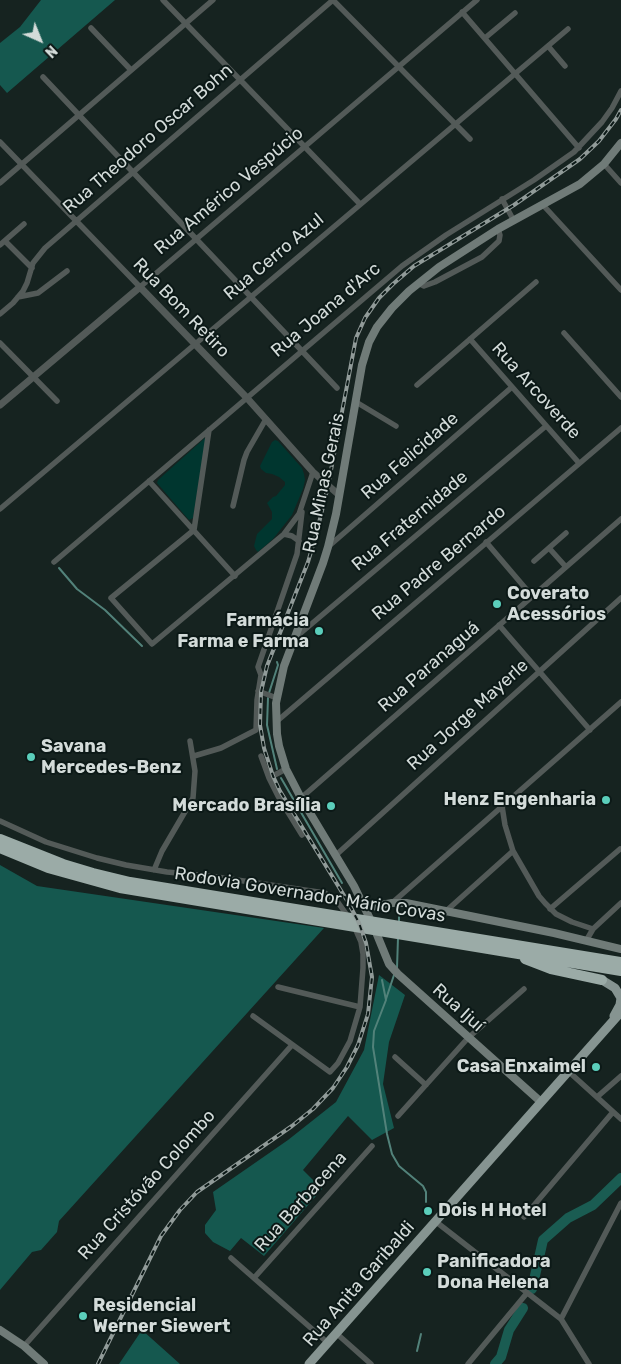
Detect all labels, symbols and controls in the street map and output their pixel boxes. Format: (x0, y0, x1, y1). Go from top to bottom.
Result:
north arrow (15, 15, 65, 65)
text: N (41, 42, 60, 61)
street label: Rua Theodoro Oscar Bohn (59, 59, 237, 219)
street label: Rua Américo Vespúcio (150, 123, 308, 259)
street label: Rua Cerro Azul (220, 209, 328, 305)
street label: Rua Bom Retiro (128, 254, 234, 362)
street label: Rua Joana d'Arc (267, 258, 385, 362)
street label: Rua Arcoverde (487, 338, 585, 444)
street label: Rua Felicidade (357, 408, 463, 504)
street label: Rua Minas Gerais (299, 411, 349, 555)
street label: Rua Fraternidade (348, 466, 472, 576)
street label: Rua Padre Bernardo (368, 501, 510, 625)
place label: Coverato Acessórios (507, 583, 606, 626)
marker: Coverato Acessórios (491, 598, 503, 610)
place label: Farmácia Farma e Farma (177, 610, 309, 652)
street label: Rua Paranaguá (374, 617, 484, 717)
marker: Farmácia Farma e Farma (313, 625, 325, 637)
street label: Rua Jorge Mayerle (403, 655, 533, 775)
place label: Savana Mercedes-Benz (41, 736, 181, 779)
marker: Savana Mercedes-Benz (25, 751, 37, 763)
place label: Henz Engenharia (444, 789, 596, 811)
marker: Henz Engenharia (600, 794, 612, 806)
place label: Mercado Brasília (172, 795, 321, 817)
marker: Mercado Brasília (325, 800, 337, 812)
street label: Rodovia Governador Mário Covas (173, 863, 447, 927)
street label: Rua Ijuí (428, 979, 488, 1037)
place label: Casa Enxaimel (457, 1056, 586, 1078)
marker: Casa Enxaimel (590, 1061, 602, 1073)
street label: Rua Cristóvão Colombo (74, 1105, 220, 1265)
street label: Rua Barbacena (250, 1147, 352, 1257)
place label: Dois H Hotel (438, 1200, 547, 1222)
marker: Dois H Hotel (422, 1205, 434, 1217)
street label: Rua Anita Garibaldi (299, 1217, 419, 1351)
place label: Panificadora Dona Helena (437, 1251, 551, 1294)
marker: Panificadora Dona Helena (421, 1266, 433, 1278)
place label: Residencial Werner Siewert (93, 1295, 230, 1338)
marker: Residencial Werner Siewert (77, 1310, 89, 1322)

